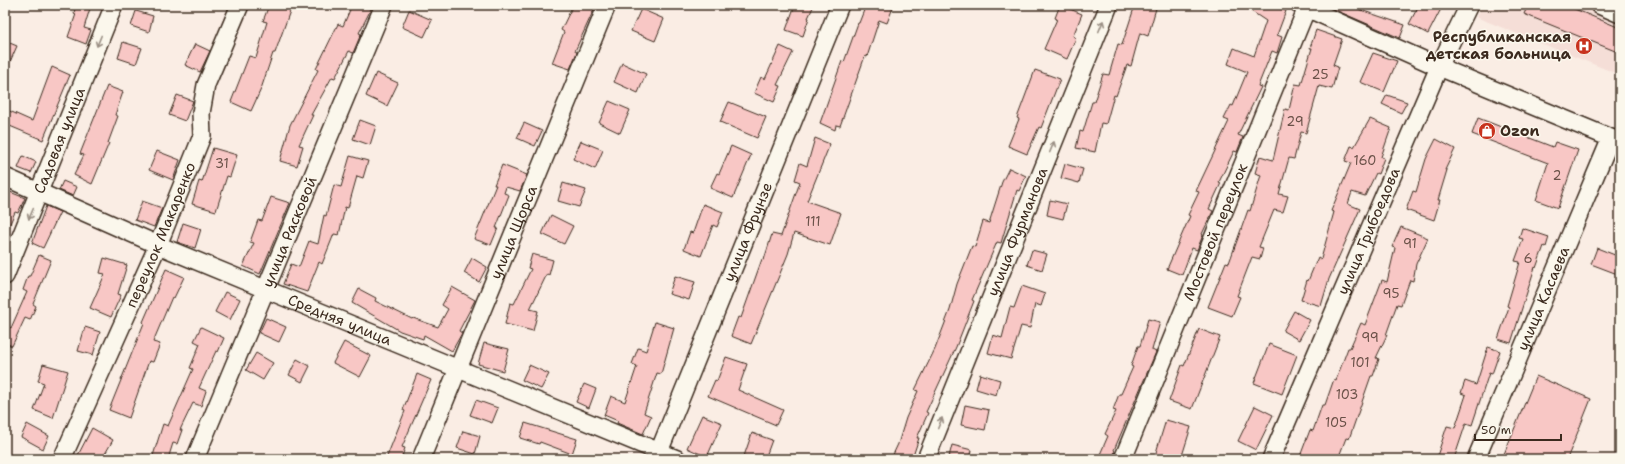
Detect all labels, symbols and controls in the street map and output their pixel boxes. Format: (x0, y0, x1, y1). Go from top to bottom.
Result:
one-way arrow (1097, 21, 1105, 33)
place label: Республиканская детская больница (1426, 27, 1572, 64)
one-way arrow (95, 35, 102, 47)
hospital icon: Республиканская детская больница (1574, 36, 1594, 56)
house number: 25 (1312, 66, 1328, 83)
street label: Садовая улица (29, 84, 90, 197)
house number: 29 (1286, 113, 1304, 130)
shop icon: Ozon (1477, 121, 1497, 141)
place label: Ozon (1500, 121, 1540, 141)
one-way arrow (1048, 141, 1056, 153)
house number: 160 (1354, 152, 1376, 169)
house number: 31 (215, 155, 229, 172)
street label: переулок Макаренко (121, 159, 200, 311)
street label: Мостовой переулок (1178, 160, 1252, 304)
street label: улица Фурманова (983, 164, 1053, 299)
street label: улица Грибоедова (1333, 164, 1405, 298)
house number: 2 (1552, 167, 1562, 184)
street label: улица Расковой (258, 173, 322, 290)
street label: улица Фрунзе (719, 179, 777, 285)
street label: улица Щорса (486, 182, 542, 282)
one-way arrow (26, 208, 34, 220)
house number: 111 (805, 213, 821, 230)
house number: 91 (1403, 235, 1417, 252)
street label: улица Касаева (1513, 243, 1574, 354)
house number: 6 (1523, 250, 1533, 267)
house number: 95 (1383, 285, 1399, 302)
street label: Средняя улица (285, 290, 395, 350)
house number: 99 (1361, 329, 1379, 346)
house number: 101 (1350, 354, 1370, 371)
house number: 103 (1336, 386, 1358, 403)
house number: 105 (1325, 414, 1347, 431)
scale bar (1475, 416, 1561, 442)
one-way arrow (937, 417, 945, 429)
text: 50 m (1481, 422, 1511, 438)

